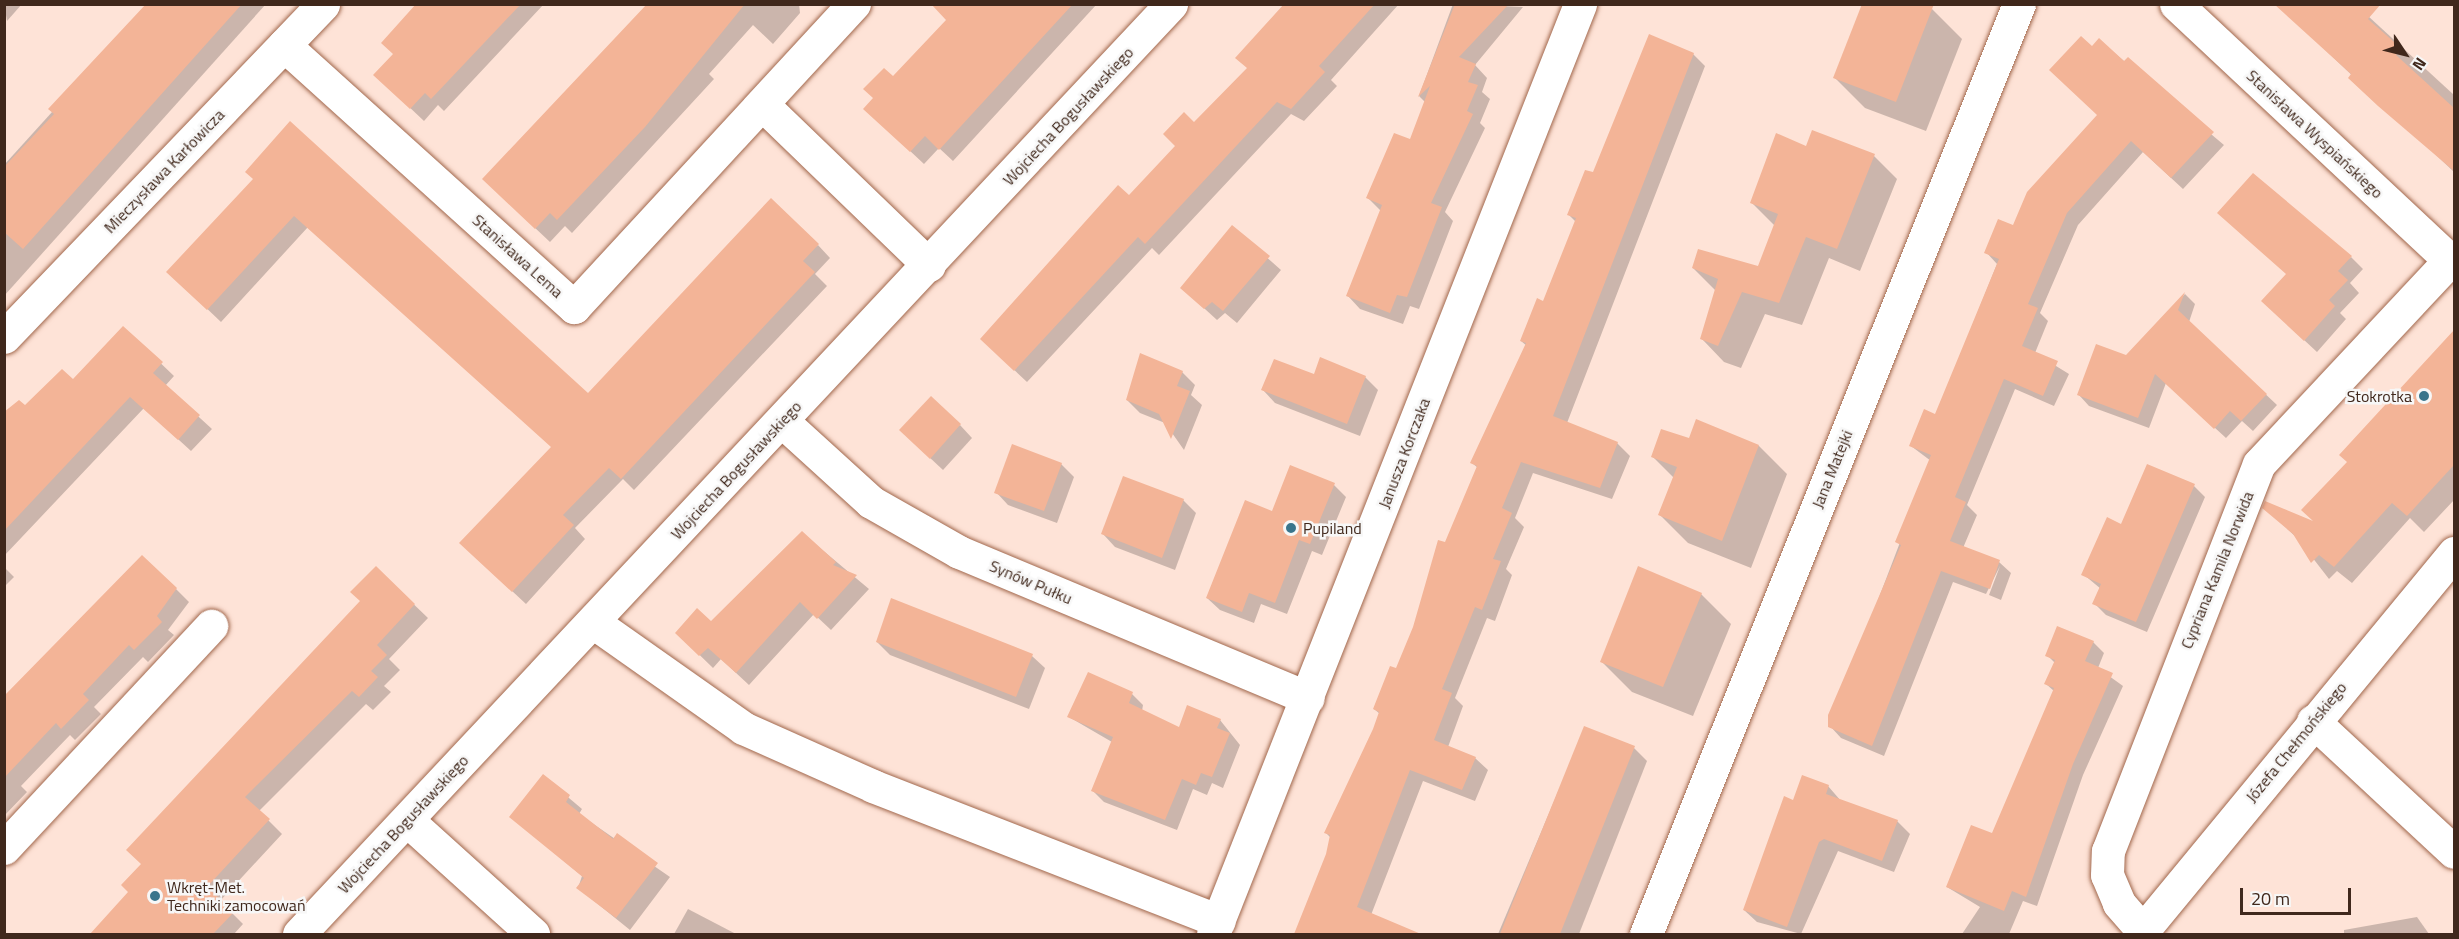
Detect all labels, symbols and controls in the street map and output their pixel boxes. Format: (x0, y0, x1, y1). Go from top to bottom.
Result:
north arrow (2375, 24, 2435, 84)
street label: Wojciecha Bogusławskiego (999, 43, 1137, 189)
text: N (2407, 53, 2433, 76)
street label: Stanisława Wyspiańskiego (2243, 66, 2387, 202)
street label: Mieczysława Karłowicza (100, 105, 228, 237)
street label: Stanisława Lema (469, 210, 567, 302)
place label: Stokrotka (2347, 386, 2412, 406)
marker: Stokrotka (2417, 389, 2431, 403)
street label: Janusza Korczaka (1374, 395, 1434, 511)
street label: Wojciecha Bogusławskiego (667, 397, 805, 543)
street label: Jana Matejki (1808, 427, 1856, 511)
street label: Cypriana Kamila Norwida (2177, 489, 2257, 651)
place label: Pupiland (1303, 518, 1362, 538)
marker: Pupiland (1284, 521, 1298, 535)
street label: Synów Pułku (987, 556, 1075, 608)
street label: Józefa Chełmońskiego (2242, 678, 2350, 806)
street label: Wojciecha Bogusławskiego (334, 751, 472, 897)
scale bar (2243, 876, 2354, 914)
place label: Wkręt-Met. Techniki zamocowań (167, 877, 305, 915)
text: 20 m (2251, 885, 2290, 912)
marker: Wkręt-Met. Techniki zamocowań (148, 889, 162, 903)

